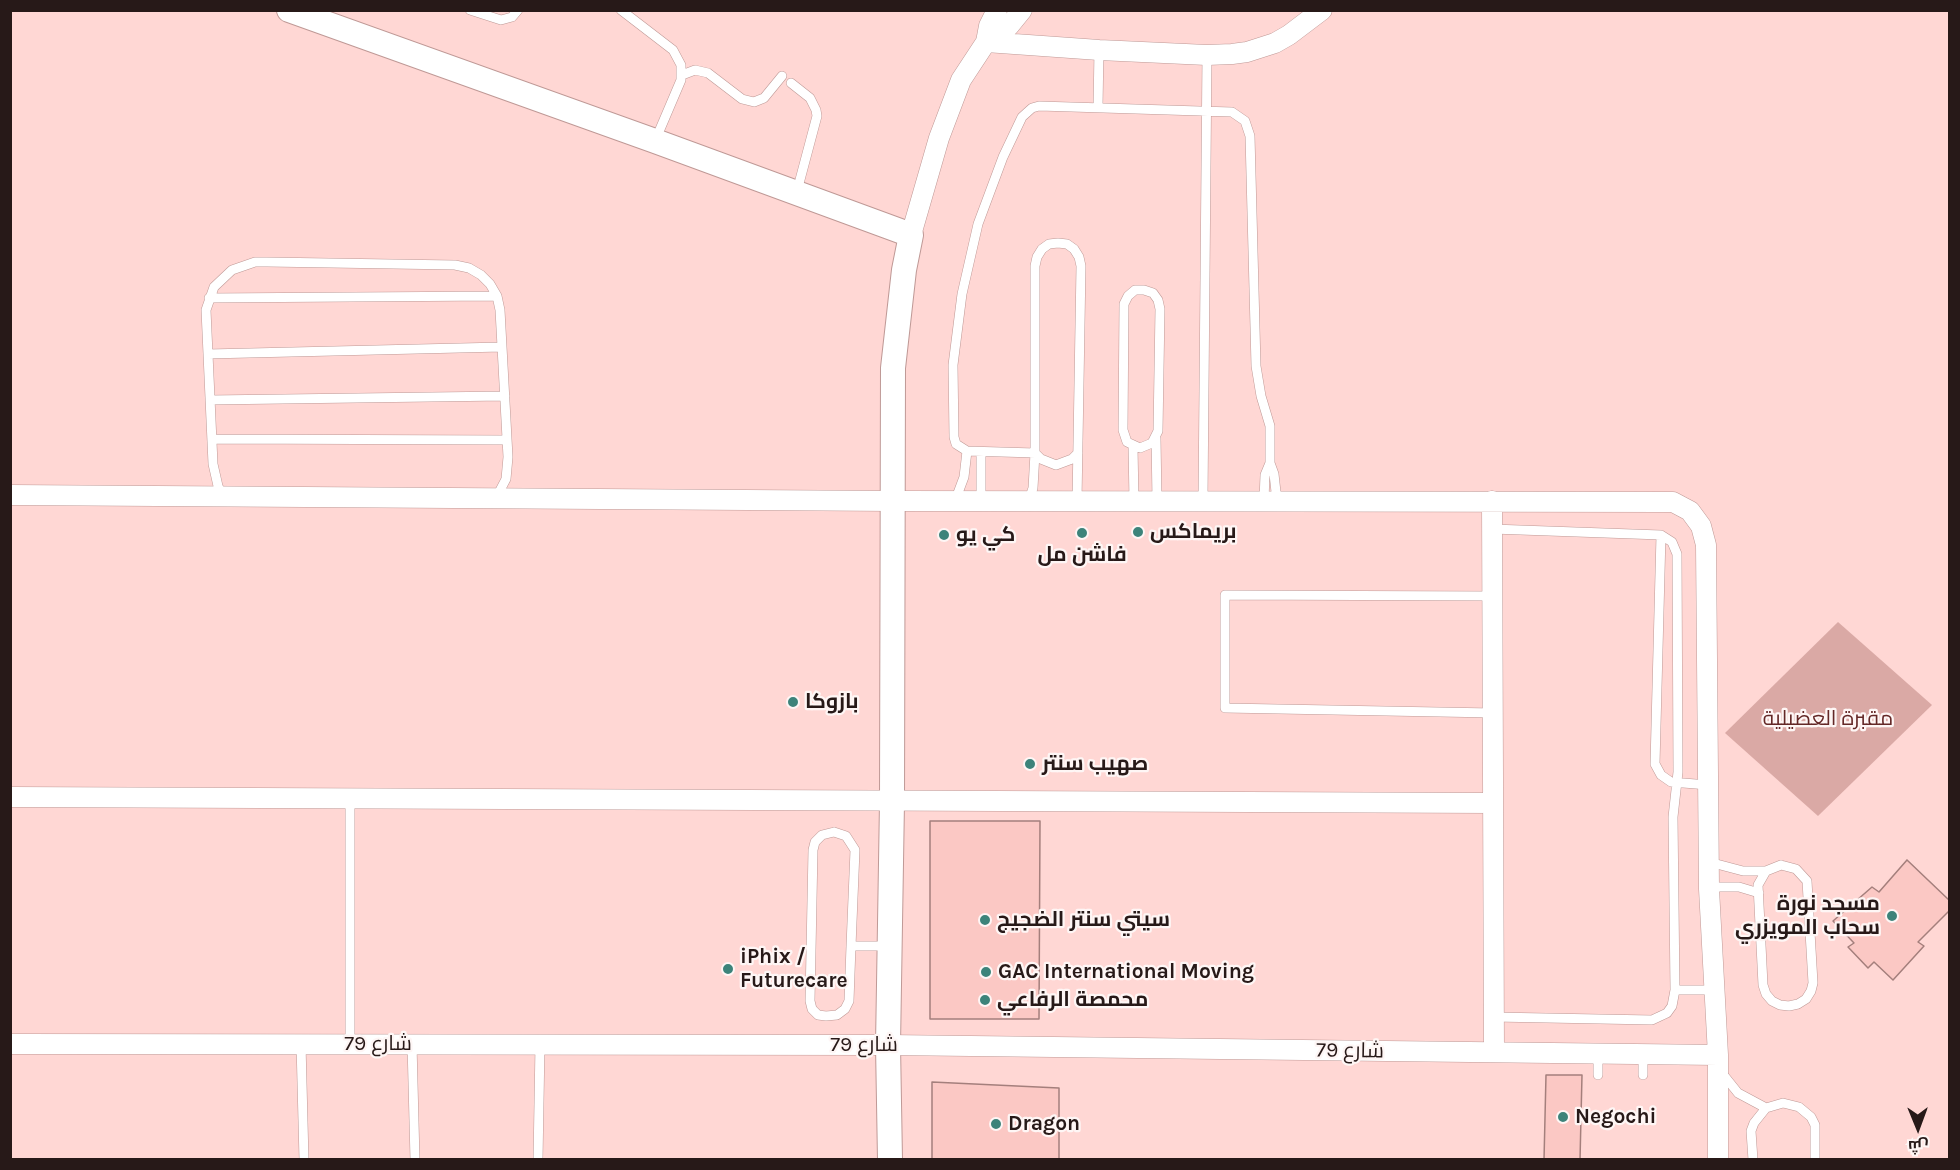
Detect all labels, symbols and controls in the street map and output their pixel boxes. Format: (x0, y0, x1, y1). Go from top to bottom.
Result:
place label: بريماكس (1150, 519, 1237, 545)
place label: كي يو (956, 522, 1015, 548)
marker: بريماكس (1131, 525, 1145, 539)
marker: فاشن مل (1075, 526, 1089, 540)
marker: كي يو (937, 528, 951, 542)
place label: فاشن مل (1037, 542, 1127, 568)
place label: بازوكا (805, 689, 859, 715)
marker: بازوكا (786, 695, 800, 709)
park label: مقبرة العضيلية (1763, 706, 1893, 732)
place label: صهيب سنتر (1042, 751, 1148, 777)
marker: صهيب سنتر (1023, 757, 1037, 771)
place label: مسجد نورة سحاب المويزري (1735, 891, 1880, 941)
place label: سيتي سنتر الضجيج (997, 907, 1170, 933)
marker: مسجد نورة سحاب المويزري (1885, 909, 1899, 923)
marker: سيتي سنتر الضجيج (978, 913, 992, 927)
place label: iPhix / Futurecare (740, 944, 848, 994)
place label: GAC International Moving (998, 959, 1254, 985)
marker: iPhix / Futurecare (721, 962, 735, 976)
marker: GAC International Moving (979, 965, 993, 979)
place label: محمصة الرفاعي (997, 987, 1148, 1013)
marker: محمصة الرفاعي (978, 993, 992, 1007)
street label: شارع 79 (344, 1031, 412, 1057)
street label: شارع 79 (830, 1032, 898, 1058)
street label: شارع 79 (1316, 1038, 1384, 1064)
north arrow (1888, 1098, 1948, 1158)
place label: Negochi (1575, 1104, 1656, 1130)
marker: Negochi (1556, 1110, 1570, 1124)
place label: Dragon (1008, 1111, 1080, 1137)
marker: Dragon (989, 1117, 1003, 1131)
text: ش (1908, 1137, 1929, 1156)

